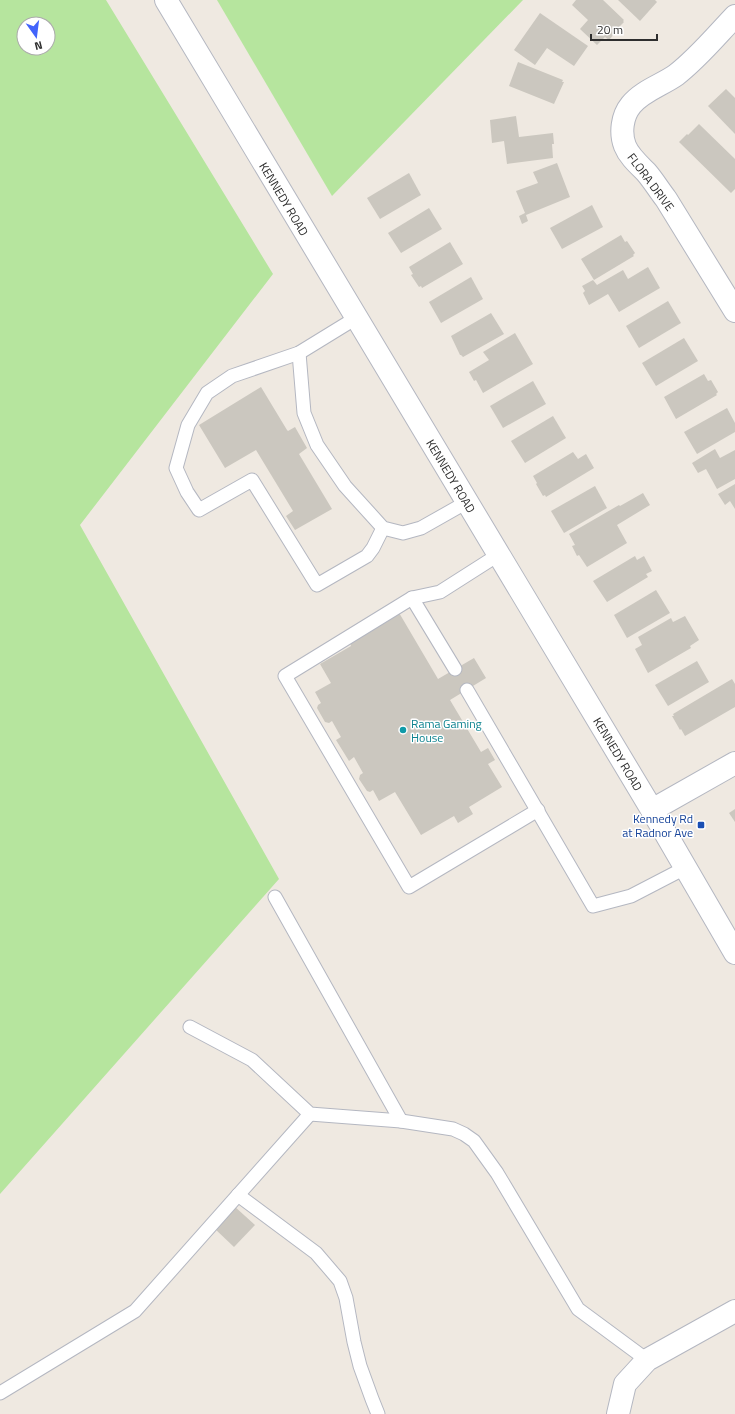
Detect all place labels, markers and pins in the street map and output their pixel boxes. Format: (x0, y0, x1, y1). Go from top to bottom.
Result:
place label: Rama Gaming House (411, 714, 482, 747)
marker: Rama Gaming House (398, 725, 408, 735)
place label: Kennedy Rd at Radnor Ave (622, 809, 693, 842)
marker: Kennedy Rd at Radnor Ave (696, 820, 706, 830)

